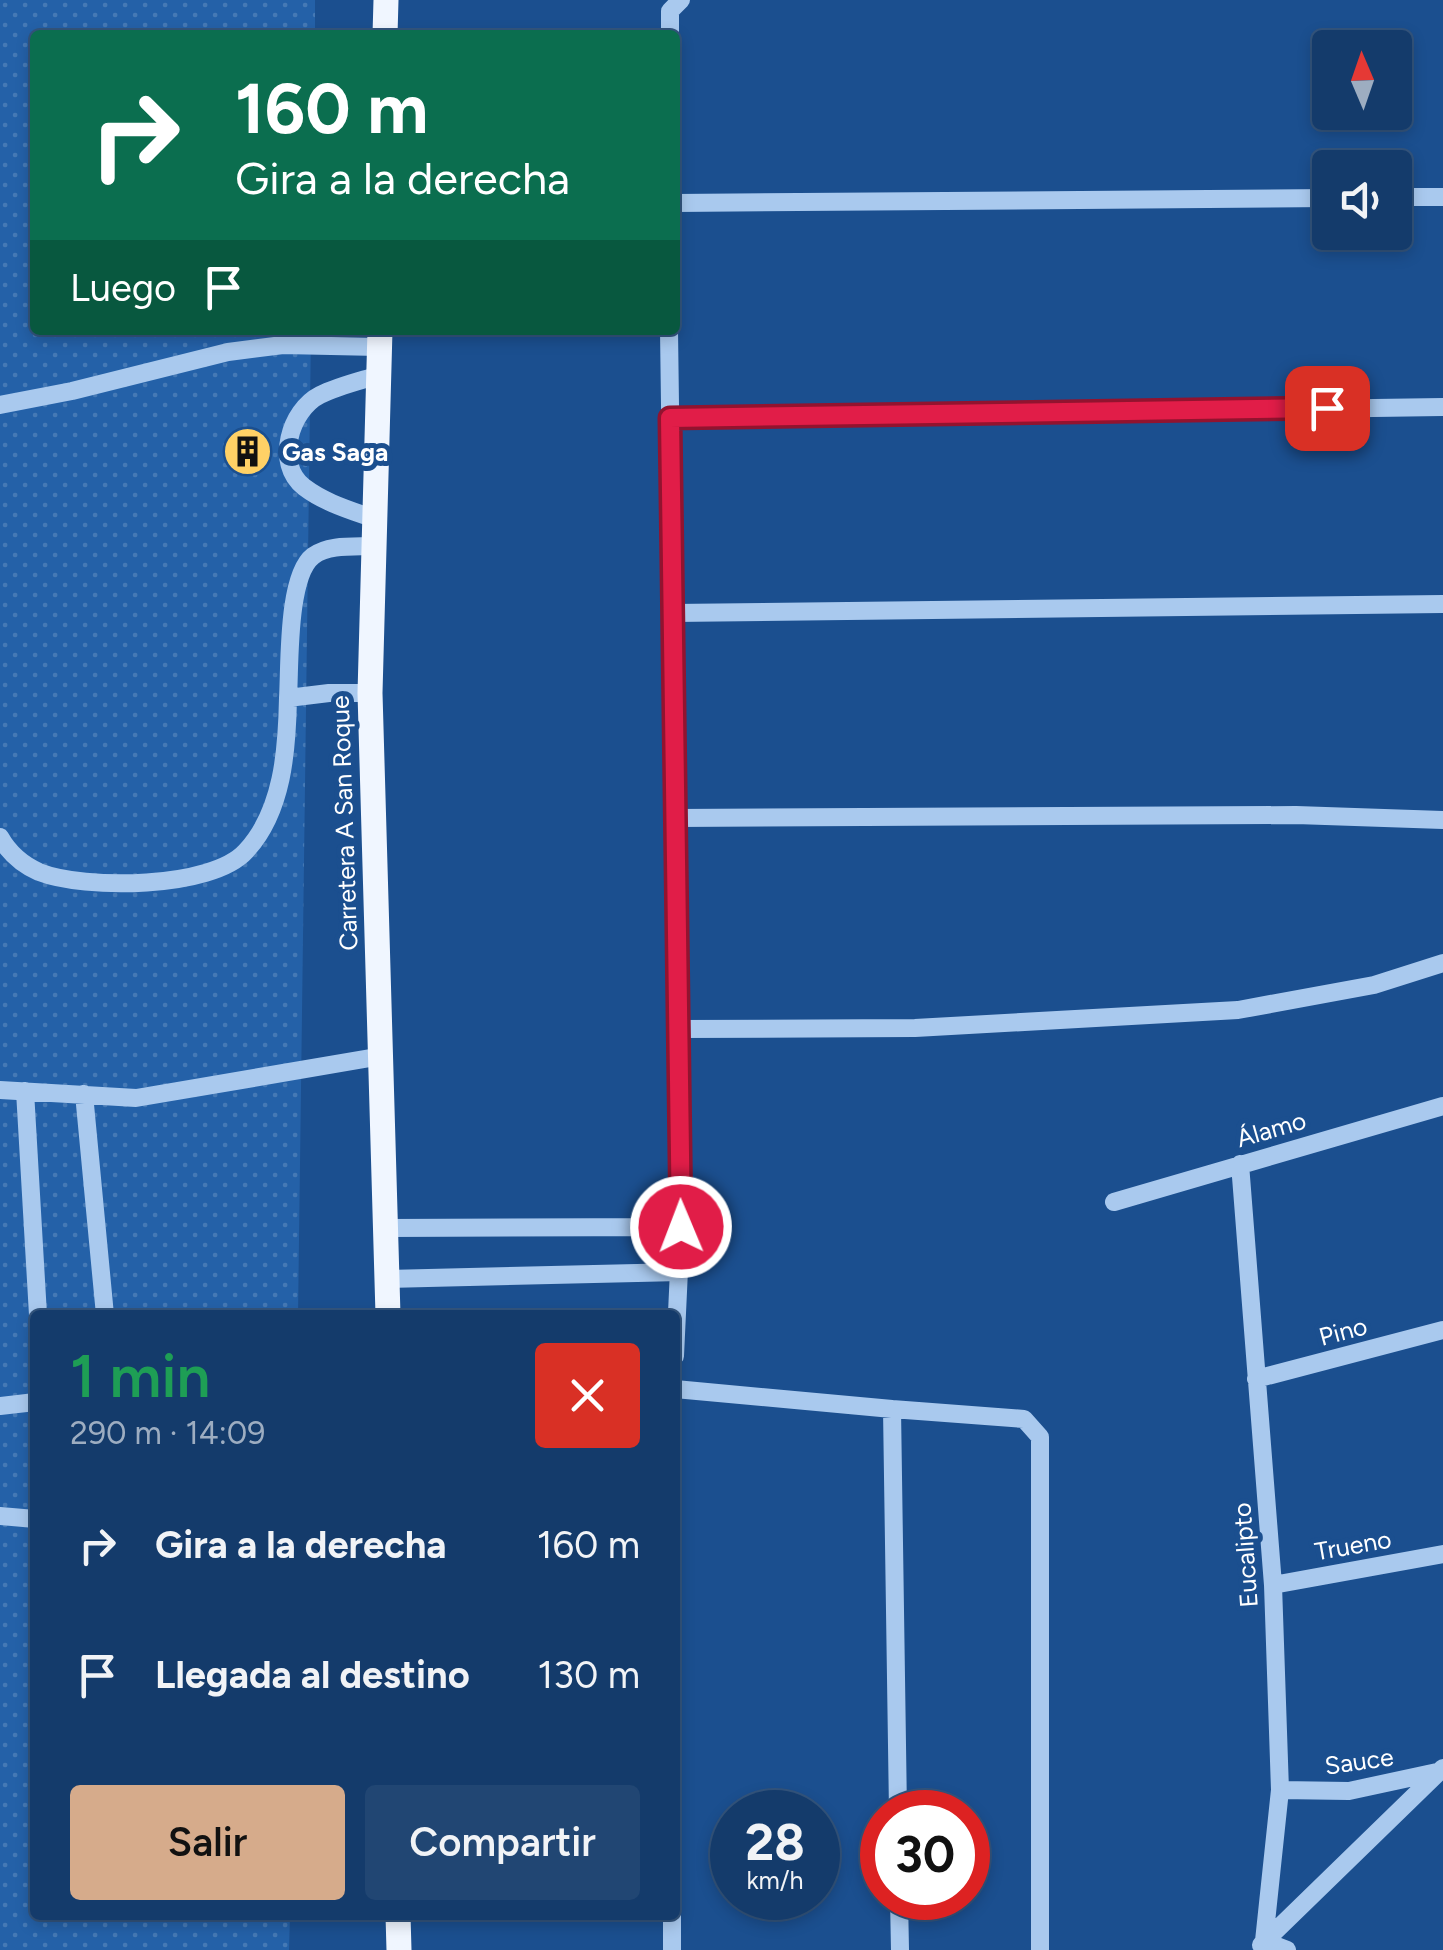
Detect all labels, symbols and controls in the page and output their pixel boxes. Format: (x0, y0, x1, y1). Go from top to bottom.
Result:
north arrow (1312, 30, 1412, 130)
map controls (1312, 30, 1412, 250)
text: 160 m (235, 66, 428, 151)
icon: right (70, 70, 200, 200)
button: sound (1312, 150, 1412, 250)
text: Gira a la derecha (235, 151, 570, 205)
icon: arrive (196, 260, 251, 315)
text: Luego (70, 265, 176, 311)
pin (1285, 366, 1370, 451)
icon: arrive (1300, 381, 1355, 436)
building icon: Gas Saga (221, 426, 273, 478)
place label: Gas Saga (282, 437, 388, 467)
street label: Carretera A San Roque (325, 695, 363, 951)
street label: Álamo (1233, 1105, 1309, 1153)
position arrow (629, 1175, 733, 1279)
street label: Pino (1316, 1310, 1370, 1352)
text: 1 min (70, 1340, 210, 1412)
button: close (535, 1343, 640, 1448)
text: 290 m · 14:09 (70, 1414, 265, 1452)
street label: Eucalipto (1226, 1502, 1264, 1608)
icon: right (70, 1518, 125, 1573)
text: Gira a la derecha (155, 1522, 447, 1568)
text: 160 m (537, 1522, 640, 1568)
street label: Trueno (1312, 1524, 1394, 1566)
icon: arrive (70, 1648, 125, 1703)
text: Llegada al destino (155, 1652, 470, 1698)
text: 130 m (538, 1652, 640, 1698)
street label: Sauce (1323, 1741, 1395, 1781)
button: Salir (70, 1785, 345, 1900)
button: Compartir (365, 1785, 640, 1900)
speed limit sign: 30 (860, 1790, 990, 1920)
text: 28 (745, 1812, 805, 1873)
text: km/h (746, 1865, 804, 1895)

